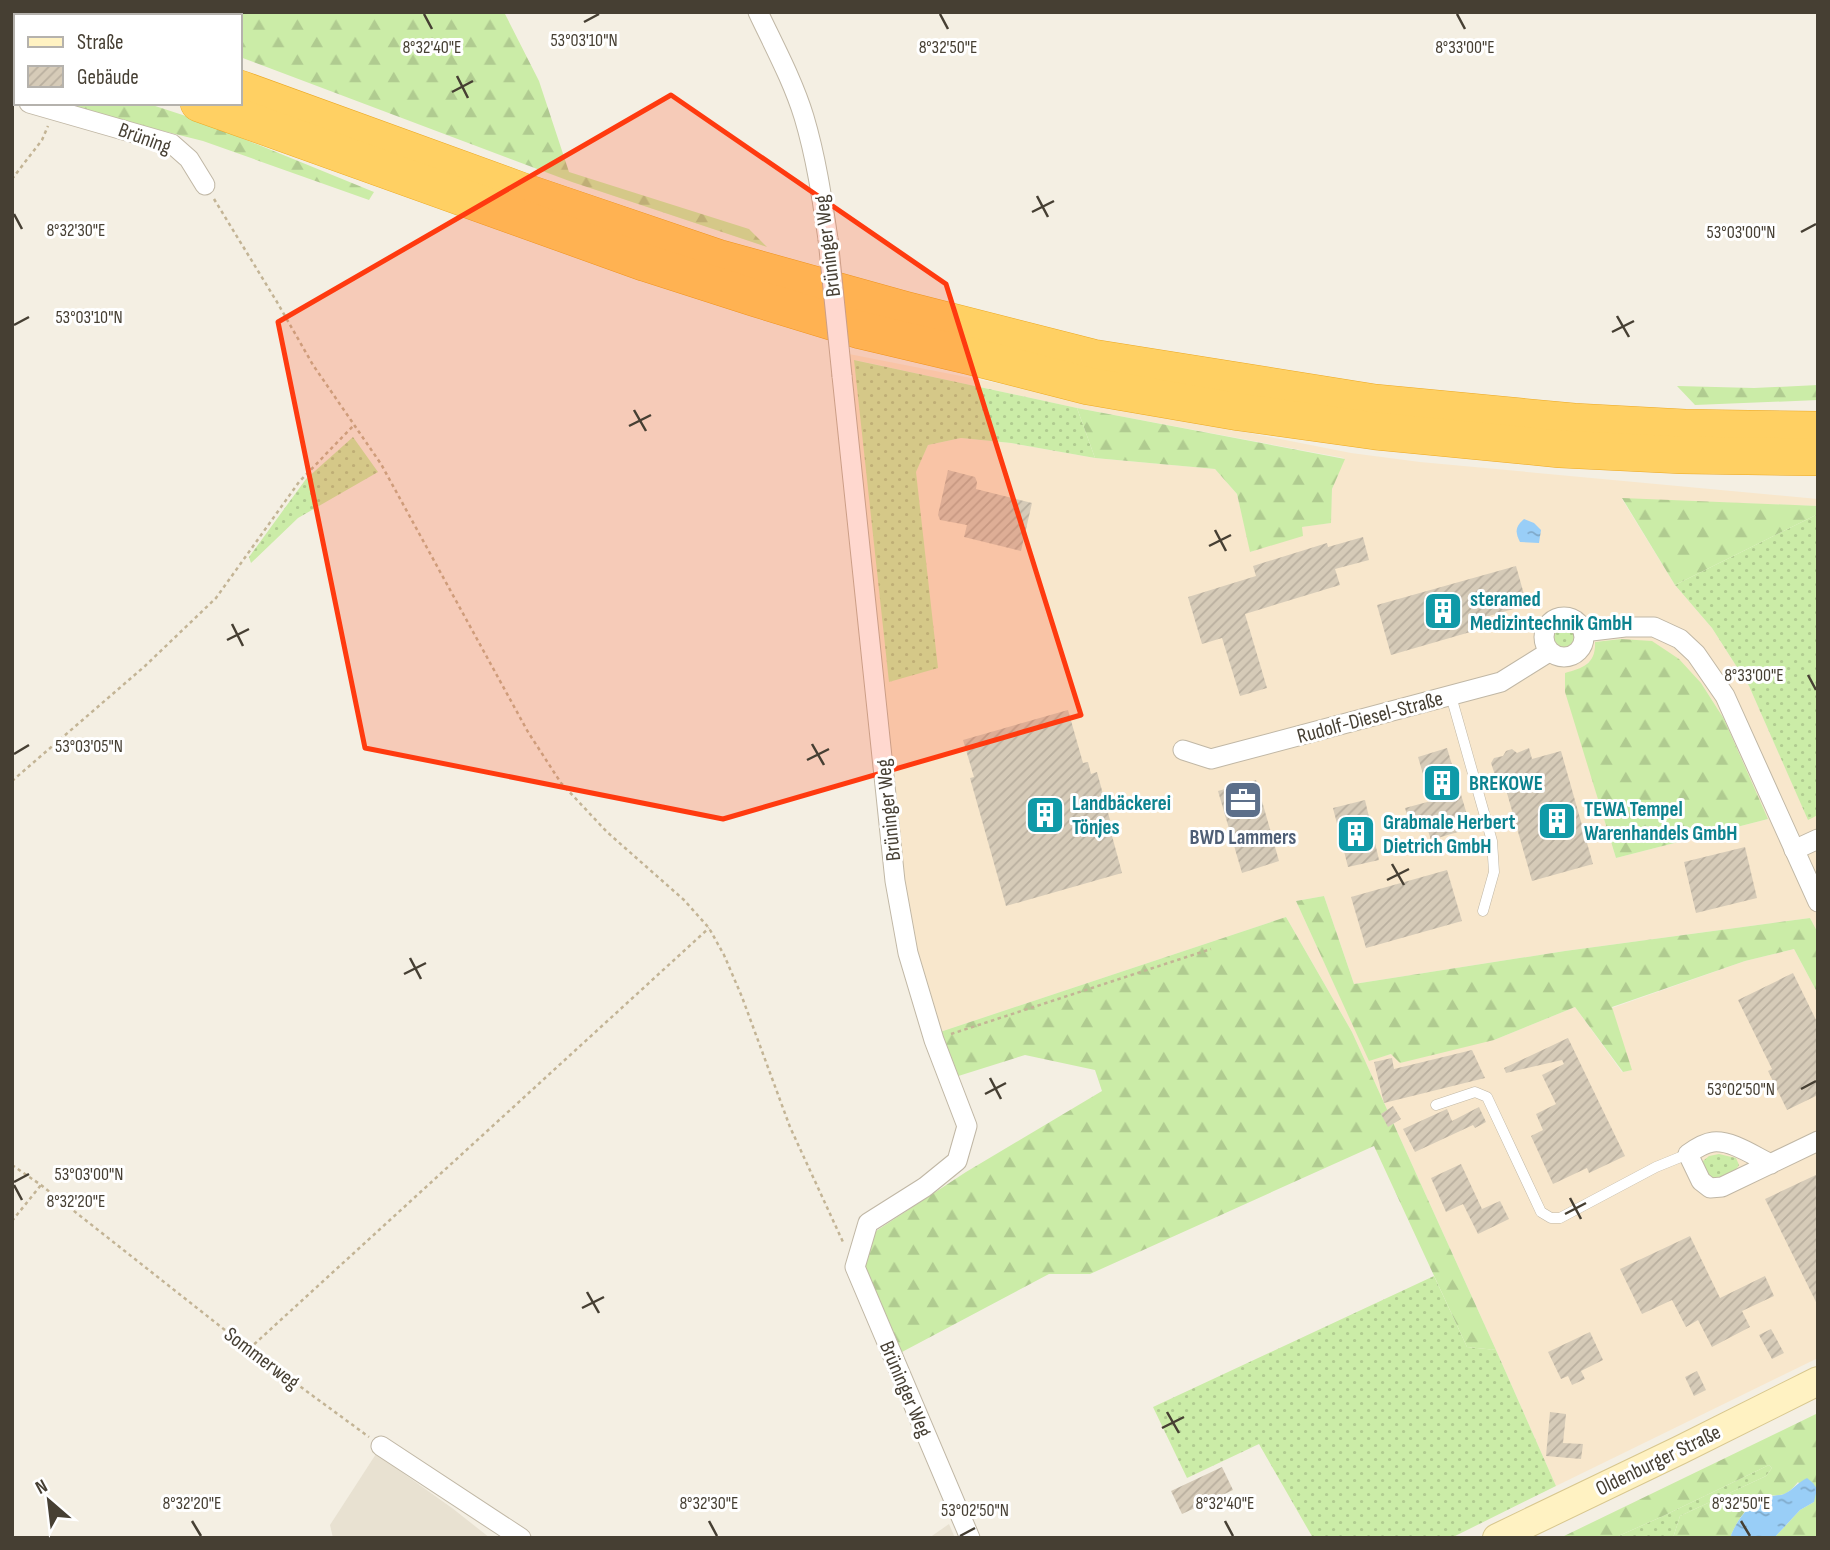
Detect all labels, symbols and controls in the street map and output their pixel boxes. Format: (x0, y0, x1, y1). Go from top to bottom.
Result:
legend (14, 14, 242, 105)
text: Straße (77, 30, 123, 55)
text: 53°03'10"N (550, 30, 618, 51)
text: 8°32'40"E (402, 37, 462, 58)
text: 8°32'50"E (919, 37, 977, 58)
text: 8°33'00"E (1435, 37, 1495, 58)
text: Gebäude (77, 65, 139, 90)
street label: Brüning (115, 117, 175, 160)
street label: Brüninger Weg (809, 194, 846, 298)
text: 8°32'30"E (46, 220, 106, 241)
text: 53°03'00"N (1707, 222, 1775, 243)
text: 53°03'10"N (55, 307, 123, 328)
place label: steramed Medizintechnik GmbH (1470, 587, 1633, 636)
building icon: steramed Medizintechnik GmbH (1422, 590, 1464, 632)
text: 8°33'00"E (1724, 665, 1784, 686)
street label: Rudolf-Diesel-Straße (1294, 686, 1446, 749)
text: 53°03'05"N (55, 736, 123, 757)
street label: Brüninger Weg (871, 758, 906, 862)
building icon: BREKOWE (1421, 762, 1463, 804)
place label: BREKOWE (1469, 771, 1543, 796)
office icon: BWD Lammers (1222, 779, 1264, 821)
place label: Landbäckerei Tönjes (1072, 791, 1171, 840)
building icon: Landbäckerei Tönjes (1024, 794, 1066, 836)
place label: TEWA Tempel Warenhandels GmbH (1584, 797, 1737, 846)
building icon: TEWA Tempel Warenhandels GmbH (1536, 800, 1578, 842)
place label: Grabmale Herbert Dietrich GmbH (1383, 810, 1515, 859)
building icon: Grabmale Herbert Dietrich GmbH (1335, 813, 1377, 855)
place label: BWD Lammers (1190, 825, 1296, 850)
text: 53°02'50"N (1707, 1079, 1775, 1100)
text: 53°03'00"N (55, 1164, 123, 1185)
text: 8°32'20"E (47, 1191, 105, 1212)
street label: Sommerweg (219, 1322, 304, 1395)
street label: Brüninger Weg (874, 1337, 937, 1441)
street label: Oldenburger Straße (1592, 1419, 1725, 1501)
north arrow (14, 1466, 84, 1536)
text: N (32, 1475, 52, 1500)
text: 8°32'20"E (163, 1493, 221, 1514)
text: 8°32'30"E (679, 1493, 739, 1514)
text: 8°32'40"E (1195, 1493, 1255, 1514)
text: 8°32'50"E (1712, 1493, 1770, 1514)
text: 53°02'50"N (941, 1500, 1009, 1521)

